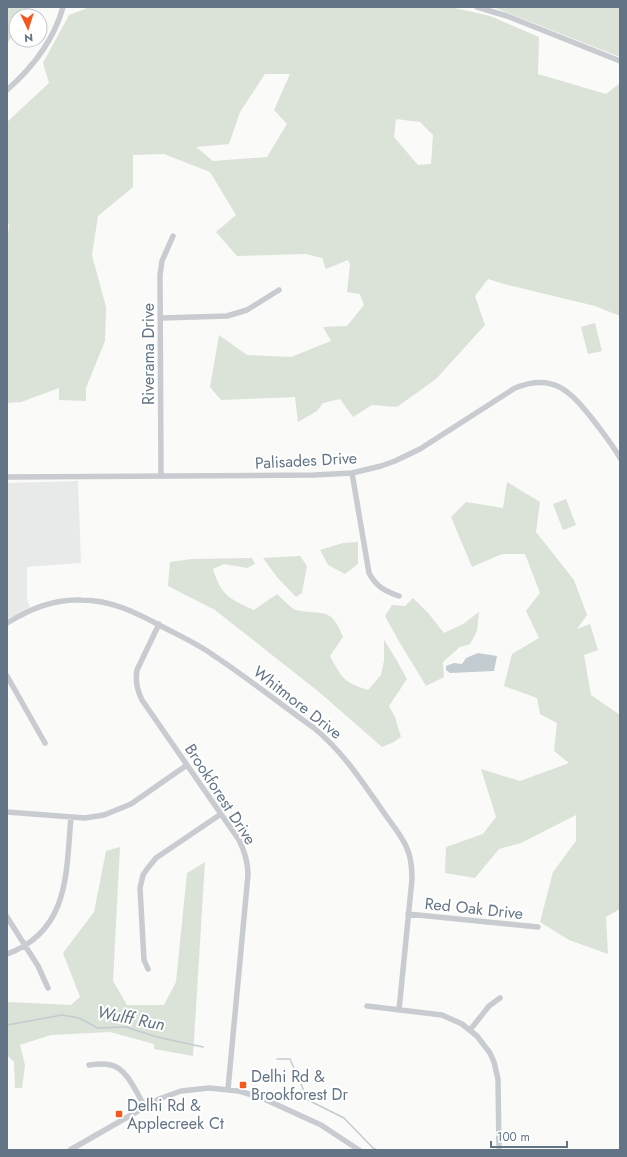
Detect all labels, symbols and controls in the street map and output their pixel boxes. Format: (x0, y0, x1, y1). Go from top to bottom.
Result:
north arrow (8, 8, 48, 48)
text: N (24, 30, 34, 46)
street label: Riverama Drive (137, 303, 160, 405)
street label: Palisades Drive (254, 446, 358, 475)
street label: Whitmore Drive (248, 660, 347, 744)
street label: Brookforest Drive (179, 739, 262, 849)
street label: Red Oak Drive (424, 892, 524, 925)
water label: Wulff Run (95, 1000, 167, 1036)
place label: Delhi Rd & Brookforest Dr (251, 1065, 348, 1106)
marker: Delhi Rd & Brookforest Dr (238, 1080, 248, 1090)
place label: Delhi Rd & Applecreek Ct (127, 1094, 224, 1135)
marker: Delhi Rd & Applecreek Ct (114, 1109, 124, 1119)
scale bar (491, 1123, 567, 1149)
text: 100 m (497, 1128, 530, 1146)

